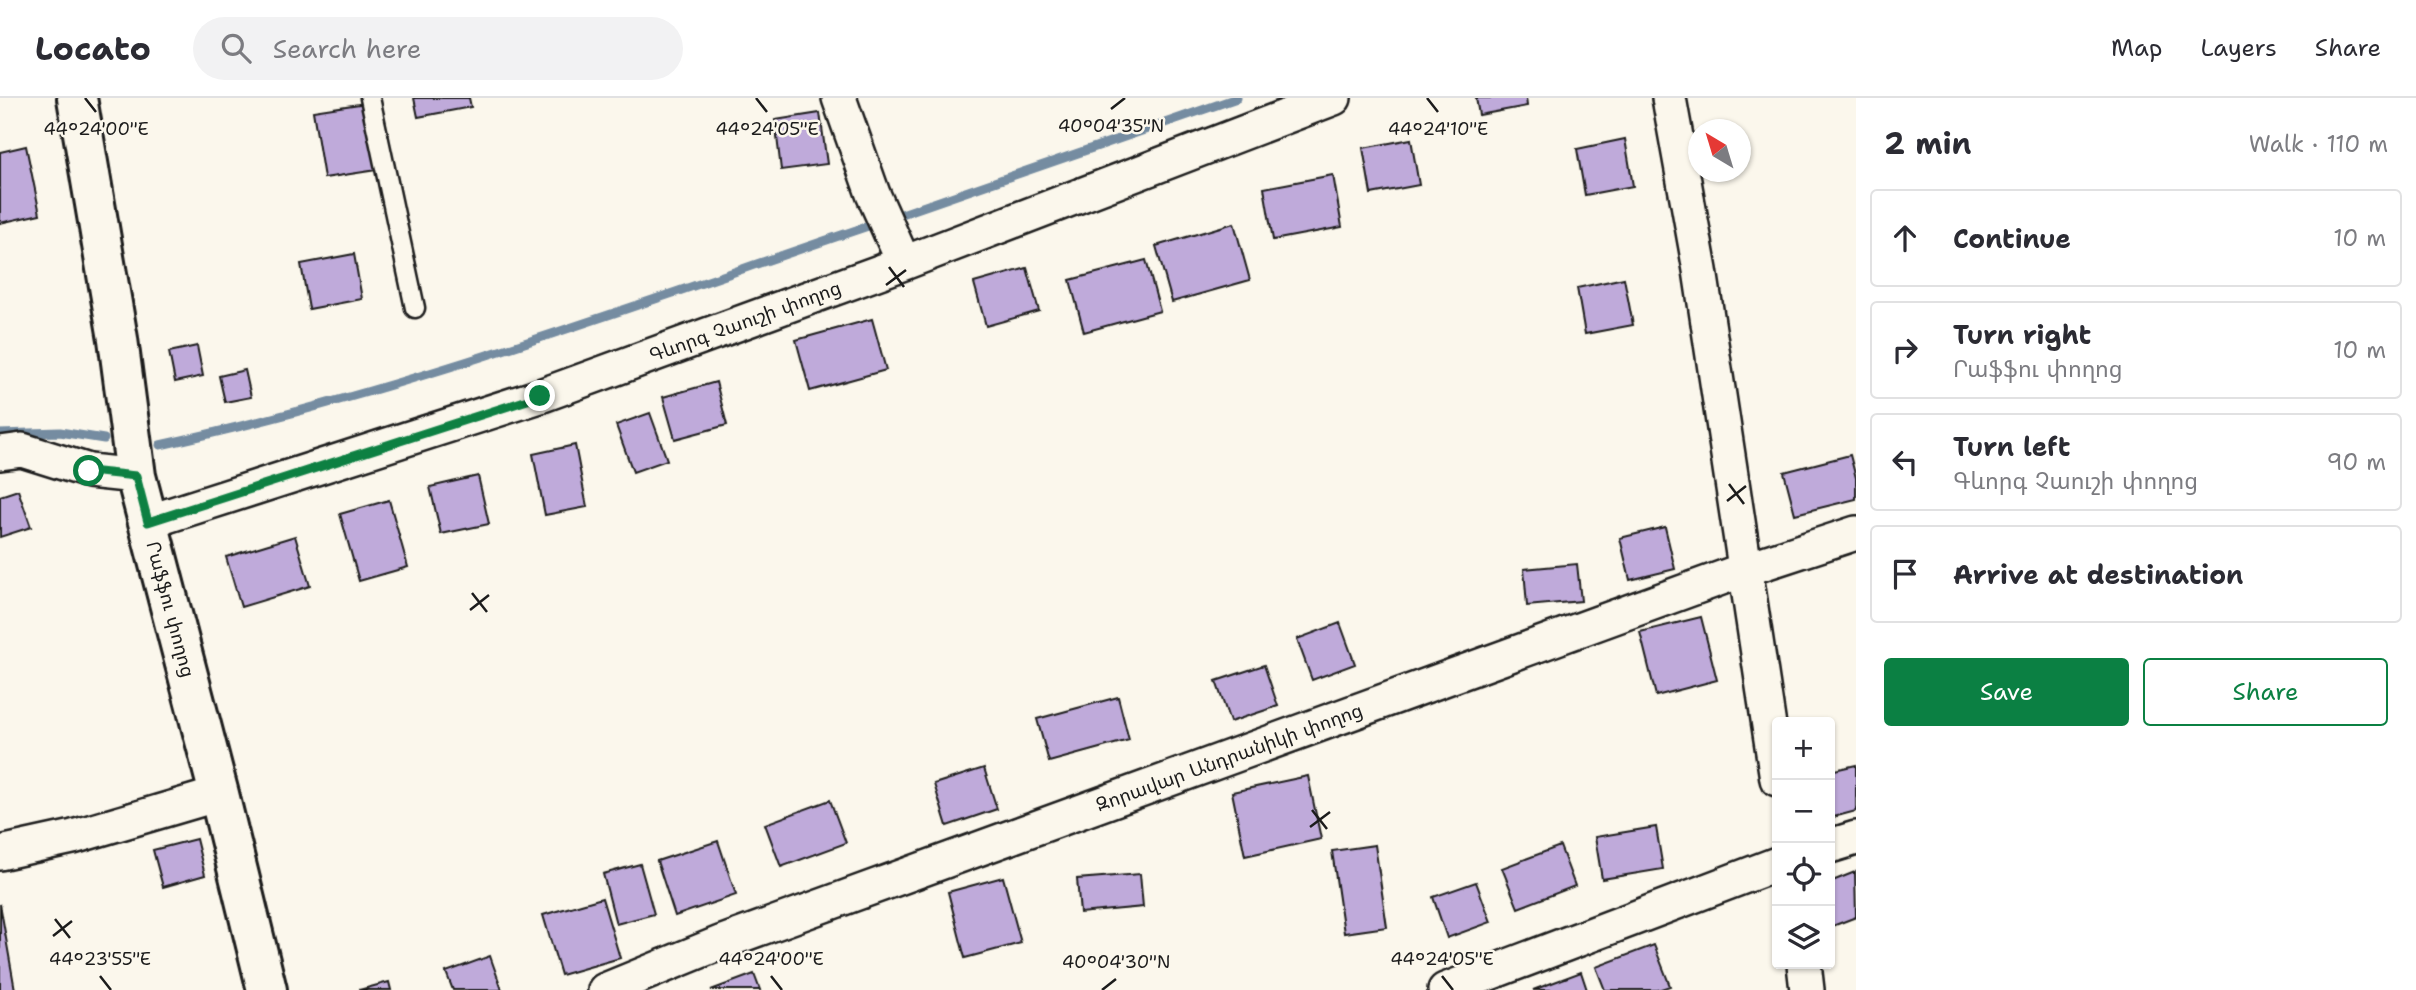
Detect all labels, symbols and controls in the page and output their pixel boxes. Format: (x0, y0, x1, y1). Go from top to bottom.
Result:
search box (193, 17, 683, 80)
text: Locato (35, 26, 151, 71)
icon: search (217, 29, 255, 67)
text: Search here (273, 31, 421, 66)
text: Map (2111, 32, 2162, 64)
text: Layers (2200, 32, 2277, 64)
text: Share (2315, 32, 2381, 64)
text: 40°04'35"N (1058, 114, 1164, 138)
text: 44°24'00"E (43, 117, 149, 141)
text: 44°24'05"E (715, 117, 819, 141)
text: 44°24'10"E (1388, 117, 1488, 141)
north arrow (1688, 119, 1751, 182)
text: 2 min (1884, 123, 1971, 164)
text: Walk · 110 m (2249, 129, 2388, 159)
icon: ahead (1886, 219, 1924, 257)
text: Continue (1953, 221, 2071, 256)
text: 10 m (2333, 223, 2386, 253)
street label: Գևորգ Չաուշի փողոց (646, 275, 845, 368)
text: Turn right (1953, 317, 2091, 352)
icon: right (1886, 331, 1924, 369)
text: 10 m (2333, 335, 2386, 365)
text: Րաֆֆու փողոց (1953, 354, 2122, 384)
route end (524, 380, 555, 411)
text: Turn left (1953, 429, 2070, 464)
icon: left (1886, 443, 1924, 481)
text: 90 m (2326, 447, 2386, 477)
route start (73, 455, 104, 486)
text: Գևորգ Չաուշի փողոց (1953, 466, 2198, 496)
street label: Րաֆֆու փողոց (140, 538, 201, 680)
icon: arrive (1886, 555, 1924, 593)
text: Arrive at destination (1953, 557, 2243, 592)
button: Save (1884, 658, 2129, 726)
button: Share (2143, 658, 2388, 726)
street label: Զորավար Անդրանիկի փողոց (1092, 697, 1366, 817)
map controls (1772, 717, 1835, 969)
button: + (1772, 717, 1835, 780)
button: − (1772, 780, 1835, 843)
button: locate (1772, 843, 1835, 906)
button: layers (1772, 906, 1835, 969)
text: 44°23'55"E (49, 947, 151, 971)
text: 44°24'00"E (718, 947, 824, 971)
text: 44°24'05"E (1390, 947, 1494, 971)
text: 40°04'30"N (1062, 950, 1170, 974)

